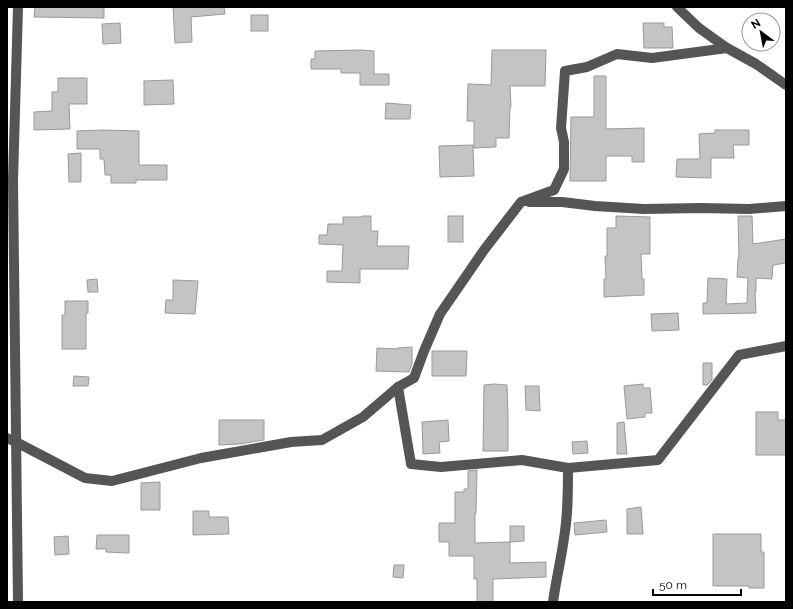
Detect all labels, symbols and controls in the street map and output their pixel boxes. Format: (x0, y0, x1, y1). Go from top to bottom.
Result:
north arrow (741, 12, 781, 52)
text: N (749, 16, 763, 32)
scale bar (653, 571, 741, 597)
text: 50 m (659, 578, 687, 592)

